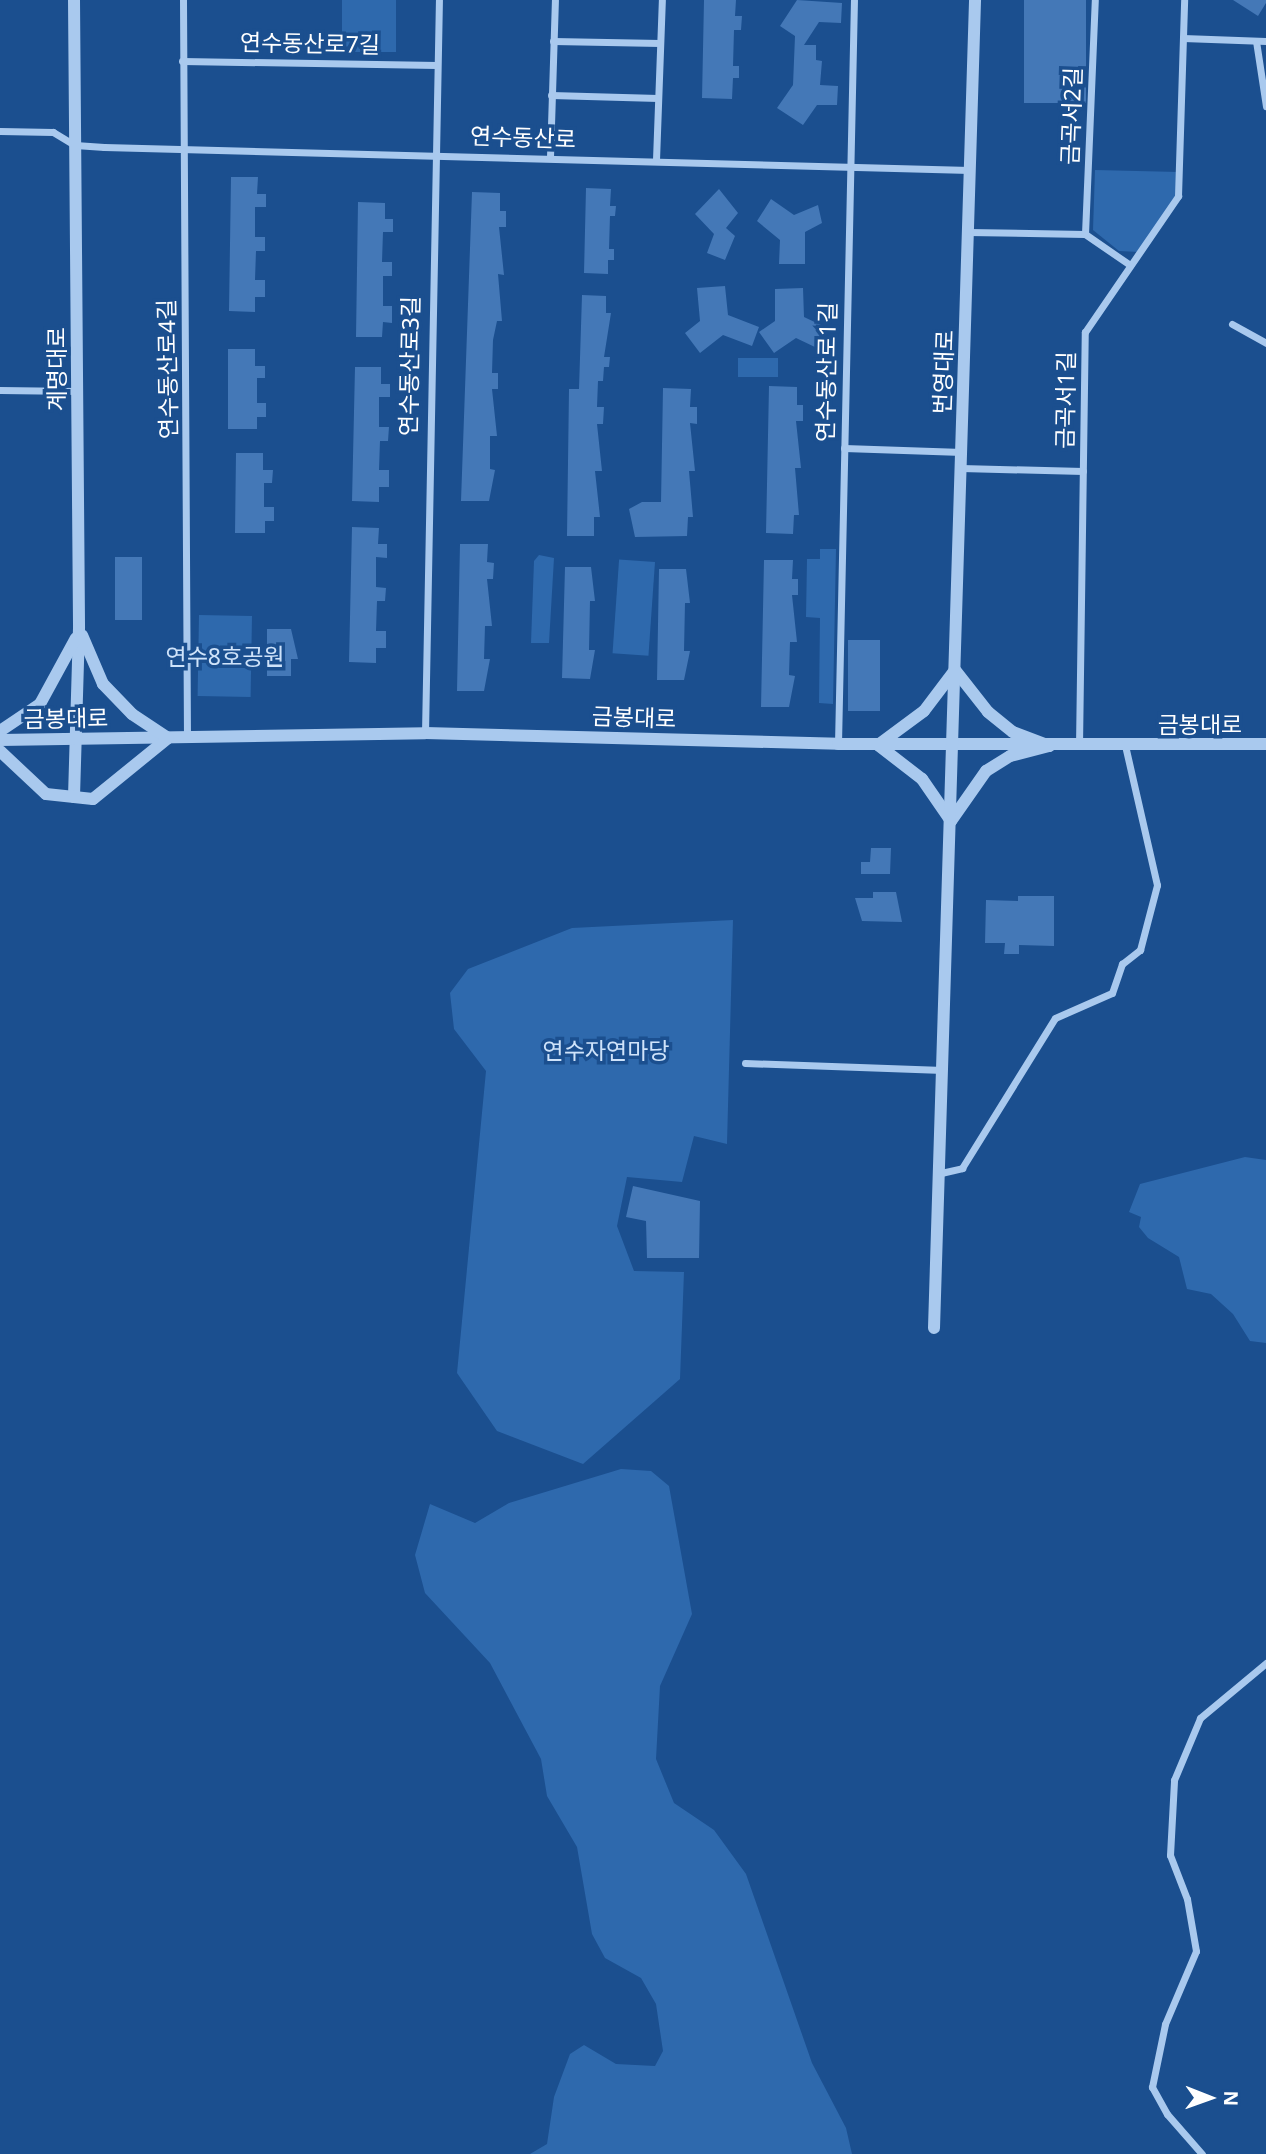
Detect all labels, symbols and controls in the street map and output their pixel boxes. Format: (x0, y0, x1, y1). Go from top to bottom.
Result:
street label: 연수동산로7길 (240, 28, 380, 58)
street label: 금곡서2길 (1056, 67, 1086, 165)
street label: 연수동산로 (470, 121, 576, 153)
street label: 연수동산로3길 (394, 296, 424, 436)
street label: 연수동산로4길 (152, 299, 182, 439)
street label: 연수동산로1길 (811, 302, 841, 442)
street label: 계명대로 (42, 327, 70, 411)
street label: 번영대로 (928, 329, 958, 415)
street label: 금곡서1길 (1050, 351, 1080, 449)
park label: 연수8호공원 (166, 642, 284, 670)
street label: 금봉대로 (591, 702, 677, 732)
street label: 금봉대로 (23, 703, 109, 733)
street label: 금봉대로 (1158, 710, 1242, 738)
park label: 연수자연마당 (543, 1036, 669, 1064)
north arrow (1175, 2063, 1245, 2133)
text: N (1218, 2090, 1244, 2106)

